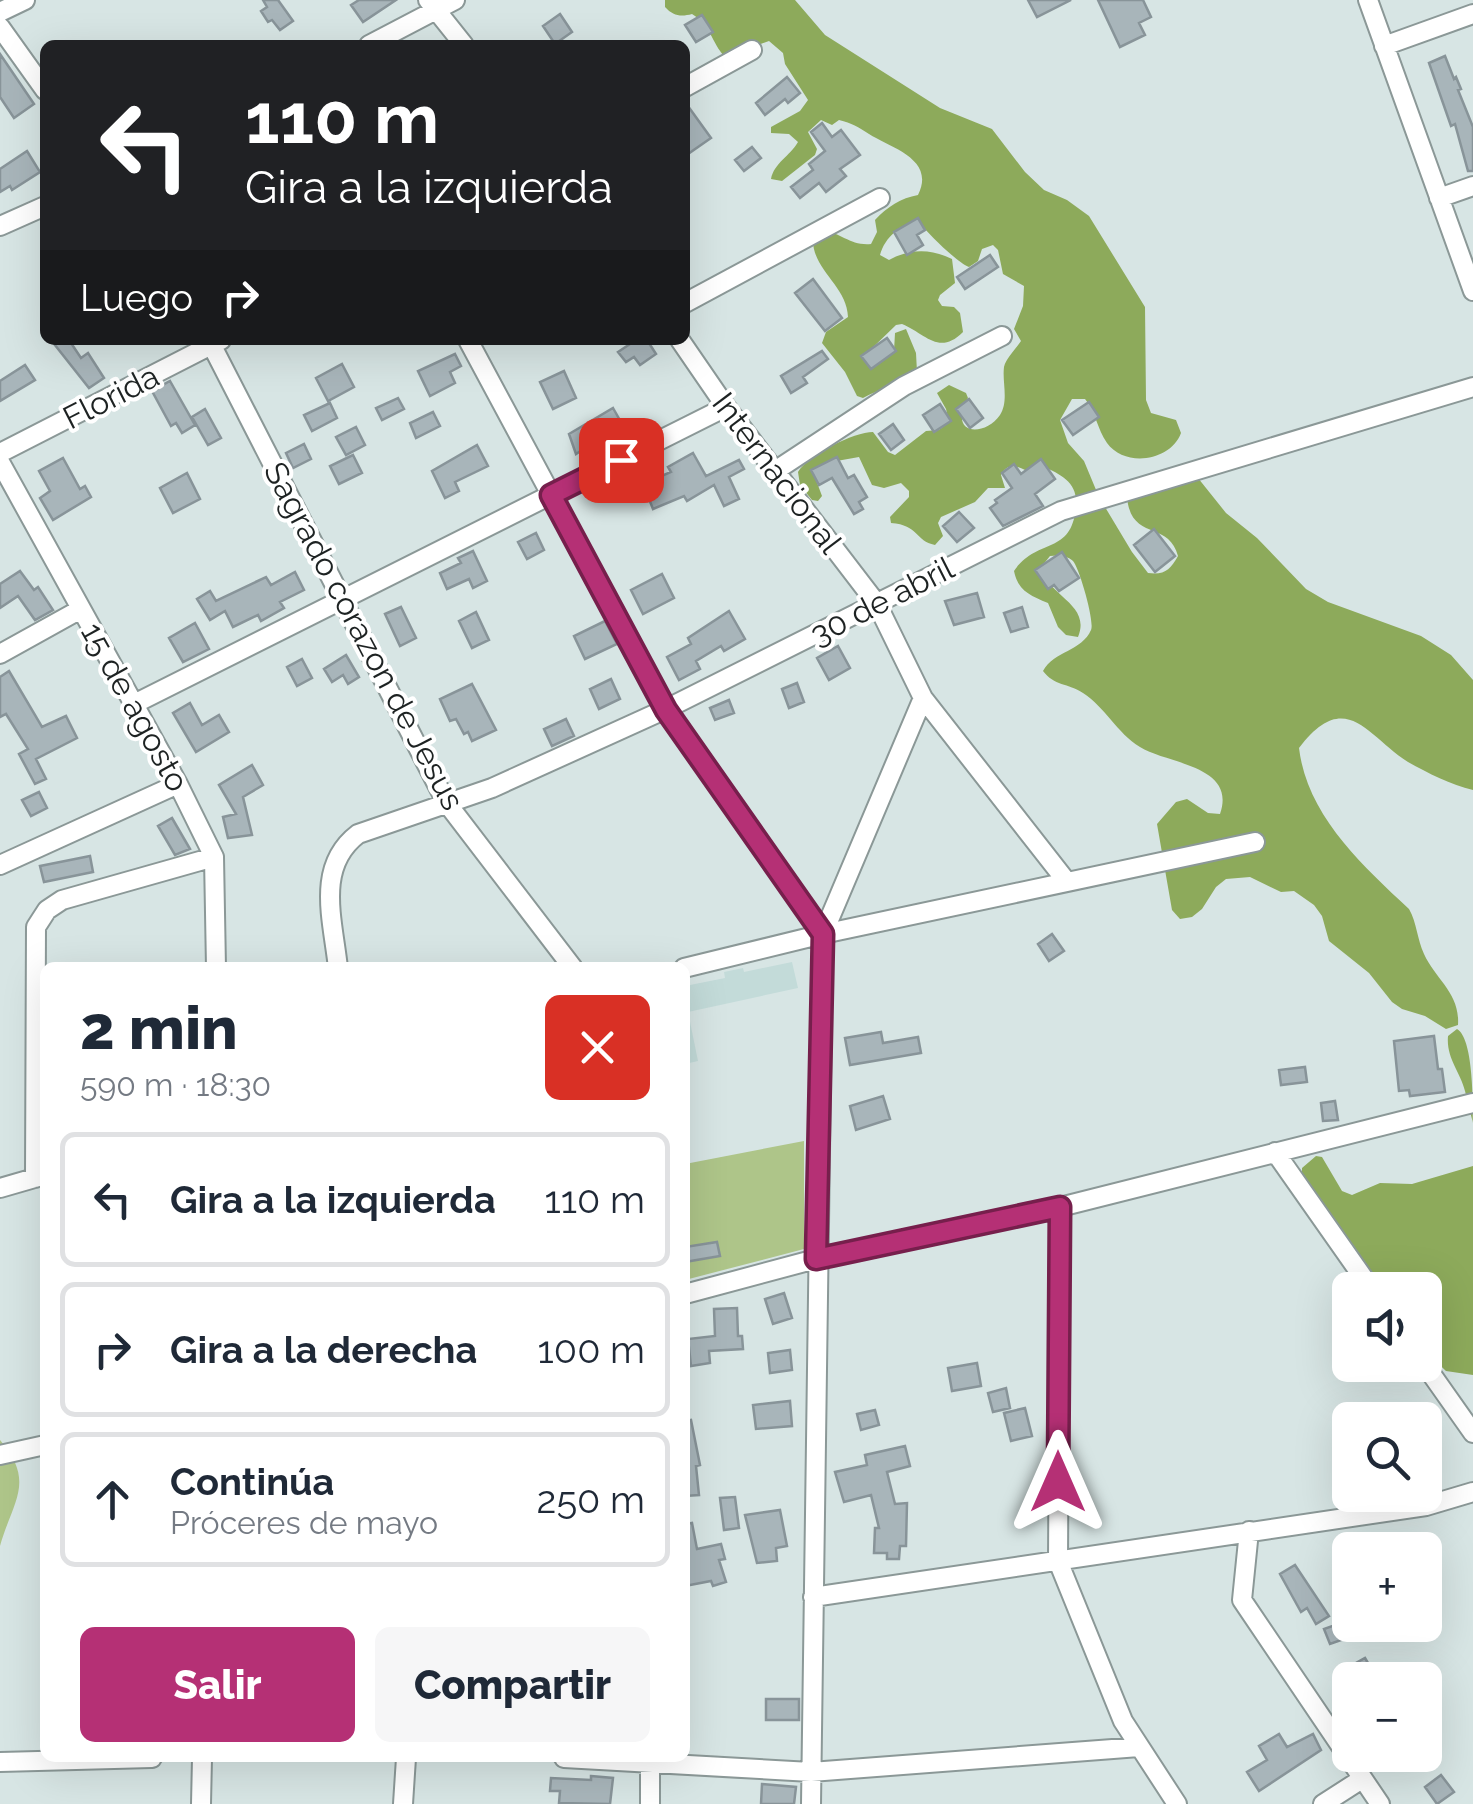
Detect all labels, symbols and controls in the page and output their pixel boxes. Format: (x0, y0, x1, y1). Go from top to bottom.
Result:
text: 110 m (245, 77, 439, 159)
icon: left (80, 80, 210, 210)
text: Gira a la izquierda (245, 161, 613, 214)
icon: right (213, 270, 268, 325)
text: Luego (80, 275, 193, 320)
street label: Florida (57, 357, 165, 436)
street label: Internacional (705, 385, 850, 560)
pin (579, 418, 664, 503)
icon: arrive (594, 433, 649, 488)
street label: Sagrado corazon de Jesus (257, 456, 472, 816)
street label: 30 de abril (804, 549, 960, 652)
street label: 15 de agosto (74, 616, 197, 798)
text: 2 min (80, 993, 238, 1063)
button: close (545, 995, 650, 1100)
text: 590 m · 18:30 (80, 1066, 271, 1103)
icon: left (85, 1172, 140, 1227)
text: Gira a la izquierda (170, 1177, 496, 1222)
text: 110 m (545, 1177, 645, 1222)
map controls (1332, 1272, 1442, 1772)
button: sound (1332, 1272, 1442, 1382)
icon: right (85, 1322, 140, 1377)
text: Gira a la derecha (170, 1327, 477, 1372)
text: 100 m (538, 1327, 645, 1372)
button: search (1332, 1402, 1442, 1512)
position arrow (1006, 1430, 1110, 1534)
text: Continúa (170, 1459, 334, 1504)
icon: ahead (85, 1472, 140, 1527)
text: 250 m (537, 1477, 645, 1522)
text: Próceres de mayo (170, 1504, 438, 1541)
button: + (1332, 1532, 1442, 1642)
button: Salir (80, 1627, 355, 1742)
button: Compartir (375, 1627, 650, 1742)
button: − (1332, 1662, 1442, 1772)

